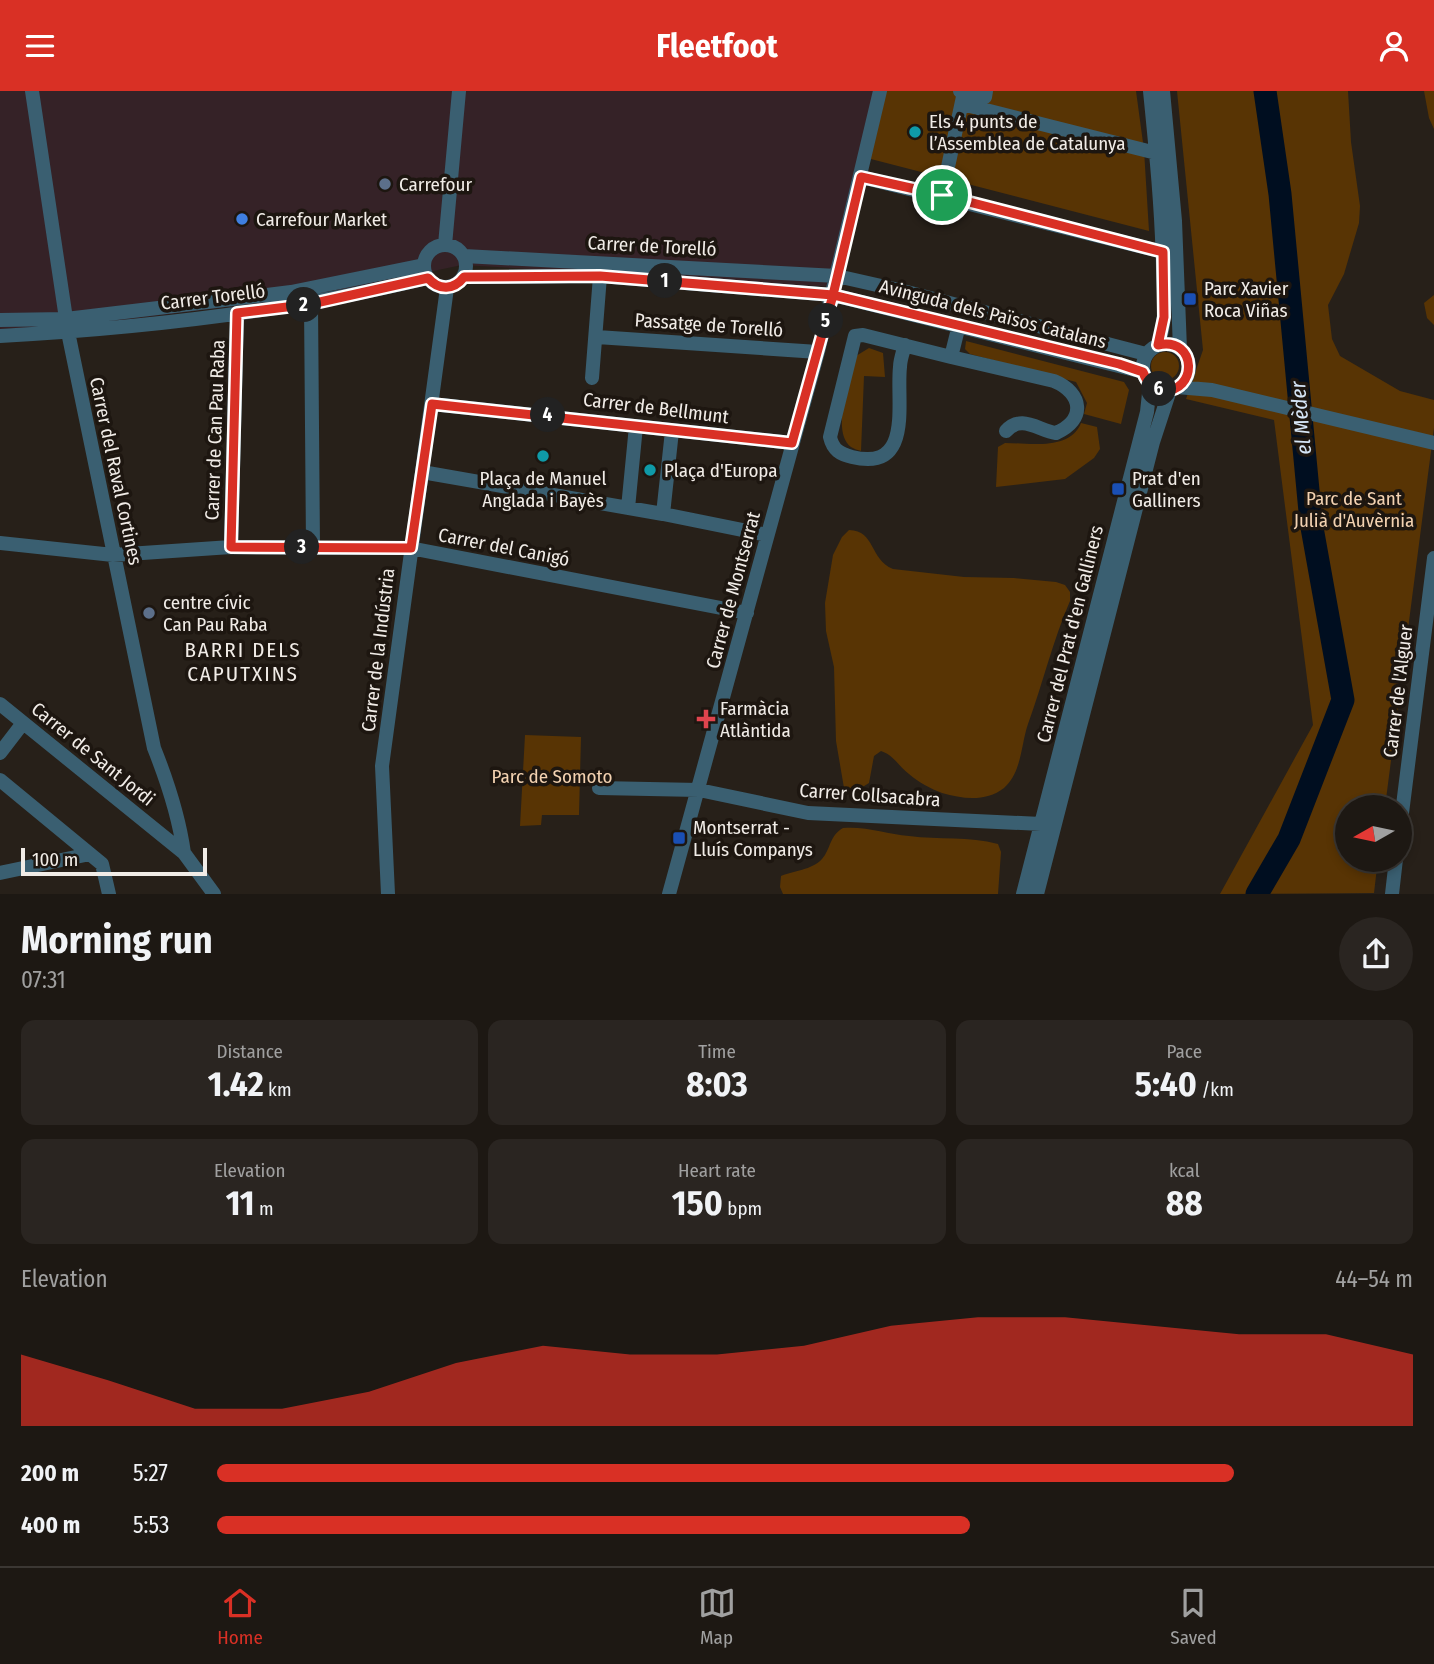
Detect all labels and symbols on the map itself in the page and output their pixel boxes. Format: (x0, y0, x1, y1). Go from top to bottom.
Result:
place label: Els 4 punts de l’Assemblea de Catalunya (929, 110, 1126, 155)
marker: Els 4 punts de l’Assemblea de Catalunya (907, 124, 923, 140)
pin (912, 165, 972, 225)
place label: Carrefour (399, 173, 472, 196)
marker: Carrefour (377, 176, 393, 192)
place label: Carrefour Market (256, 208, 388, 231)
marker: Carrefour Market (234, 211, 250, 227)
street label: Carrer de Torelló (587, 231, 717, 261)
pin: 1 (648, 263, 682, 299)
street label: Avinguda dels Països Catalans (877, 275, 1109, 353)
place label: Parc Xavier Roca Viñas (1204, 277, 1289, 322)
street label: Carrer Torelló (159, 279, 267, 315)
pin: 2 (286, 287, 322, 323)
marker: Parc Xavier Roca Viñas (1182, 291, 1198, 307)
pin: 5 (808, 303, 844, 338)
street label: Passatge de Torelló (634, 308, 784, 342)
street label: Carrer de Can Pau Raba (200, 339, 230, 521)
pin: 6 (1142, 371, 1176, 407)
street label: Carrer del Raval Cortines (85, 375, 147, 567)
water label: el Mèder (1285, 380, 1317, 456)
street label: Carrer de Bellmunt (582, 388, 731, 428)
pin: 4 (530, 397, 566, 433)
marker: Plaça de Manuel Anglada i Bayès (535, 448, 551, 464)
place label: Plaça d'Europa (664, 459, 778, 482)
marker: Plaça d'Europa (642, 462, 658, 478)
place label: Plaça de Manuel Anglada i Bayès (480, 467, 606, 512)
place label: Prat d'en Galliners (1132, 467, 1201, 512)
marker: Prat d'en Galliners (1110, 481, 1126, 497)
park label: Parc de Sant Julià d'Auvèrnia (1294, 487, 1414, 532)
street label: Carrer de Montserrat (701, 508, 765, 671)
street label: Carrer del Canigó (436, 523, 572, 571)
street label: Carrer del Prat d'en Galliners (1032, 523, 1108, 745)
pin: 3 (284, 529, 320, 565)
street label: Carrer de la Indústria (357, 567, 399, 733)
place label: centre cívic Can Pau Raba (163, 591, 268, 636)
marker: centre cívic Can Pau Raba (141, 605, 157, 621)
street label: Carrer de l'Alguer (1378, 623, 1418, 759)
district label: BARRI DELS CAPUTXINS (184, 637, 302, 687)
street label: Carrer de Sant Jordi (27, 697, 159, 811)
place label: Farmàcia Atlàntida (720, 697, 791, 742)
marker: Farmàcia Atlàntida (698, 711, 714, 727)
park label: Parc de Somoto (492, 765, 612, 788)
street label: Carrer Collsacabra (799, 779, 941, 811)
north arrow (1335, 795, 1412, 871)
place label: Montserrat - Lluís Companys (693, 816, 813, 861)
marker: Montserrat - Lluís Companys (671, 830, 687, 846)
scale bar (21, 845, 206, 877)

